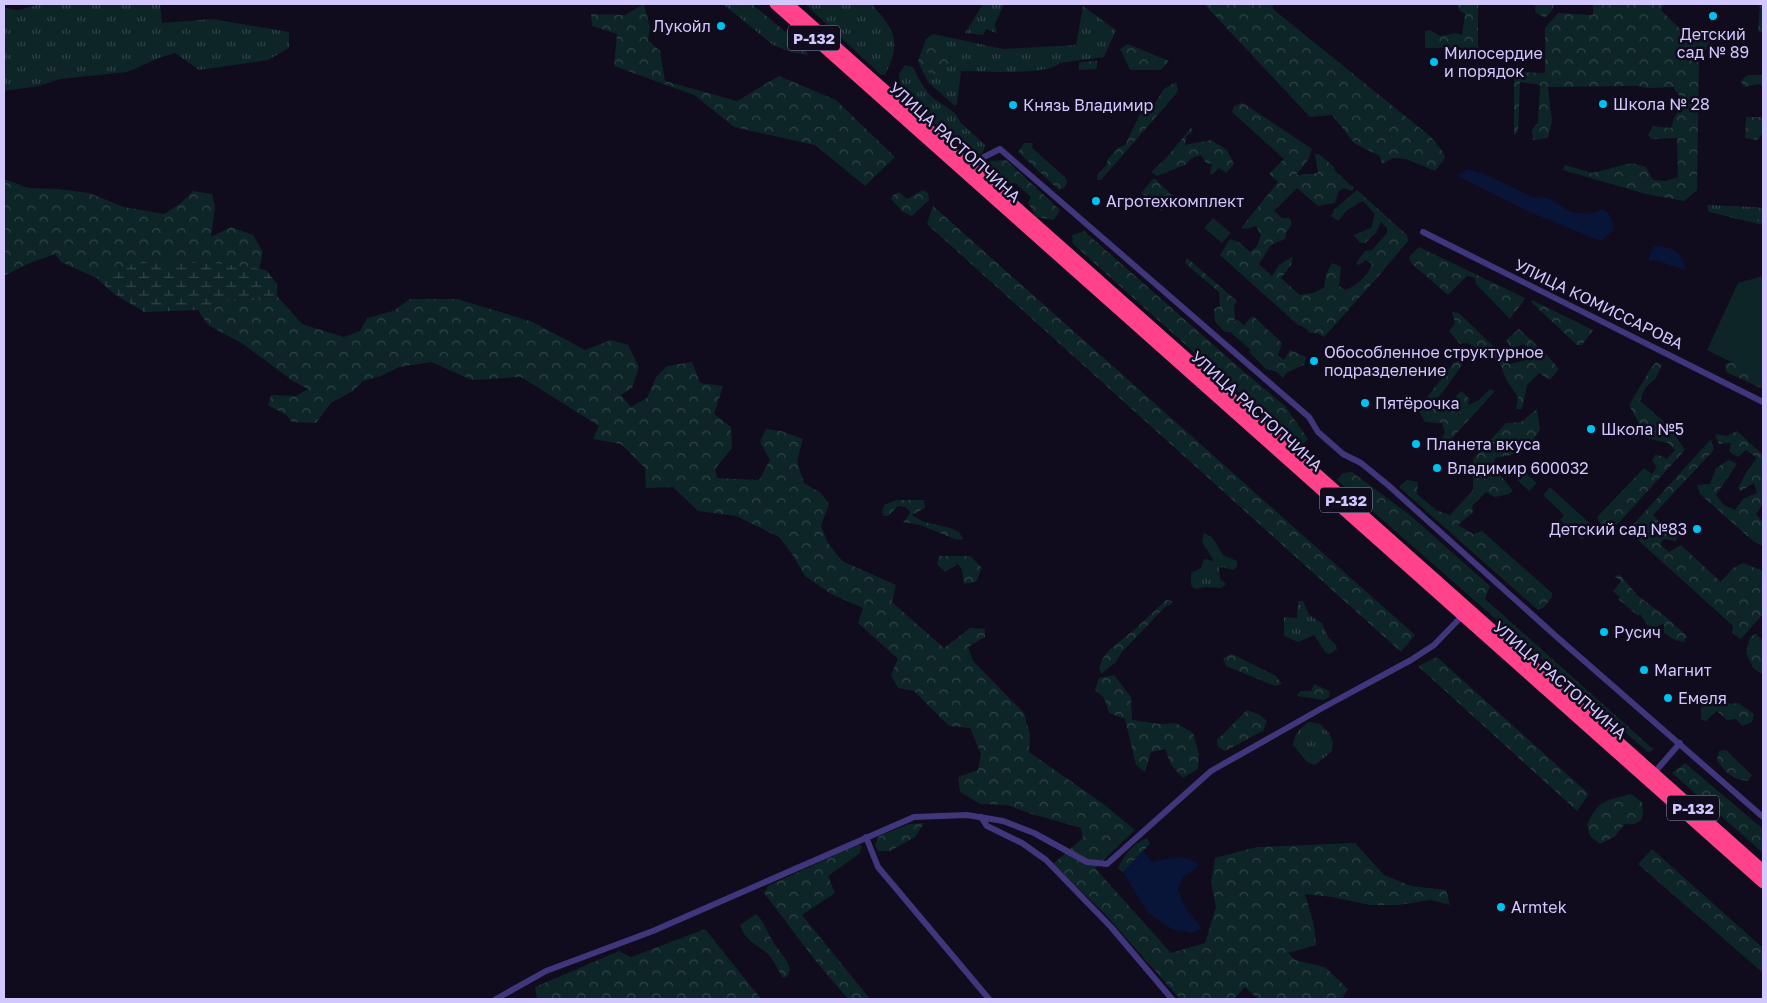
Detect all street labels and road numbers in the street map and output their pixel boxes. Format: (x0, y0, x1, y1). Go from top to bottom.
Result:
road number: Р-132 (788, 26, 840, 50)
street label: УЛИЦА РАСТОПЧИНА (885, 78, 1025, 207)
street label: УЛИЦА КОМИССАРОВА (1511, 254, 1687, 354)
street label: УЛИЦА РАСТОПЧИНА (1187, 347, 1327, 476)
road number: Р-132 (1320, 488, 1372, 512)
street label: УЛИЦА РАСТОПЧИНА (1489, 617, 1631, 744)
road number: Р-132 (1667, 796, 1719, 820)

